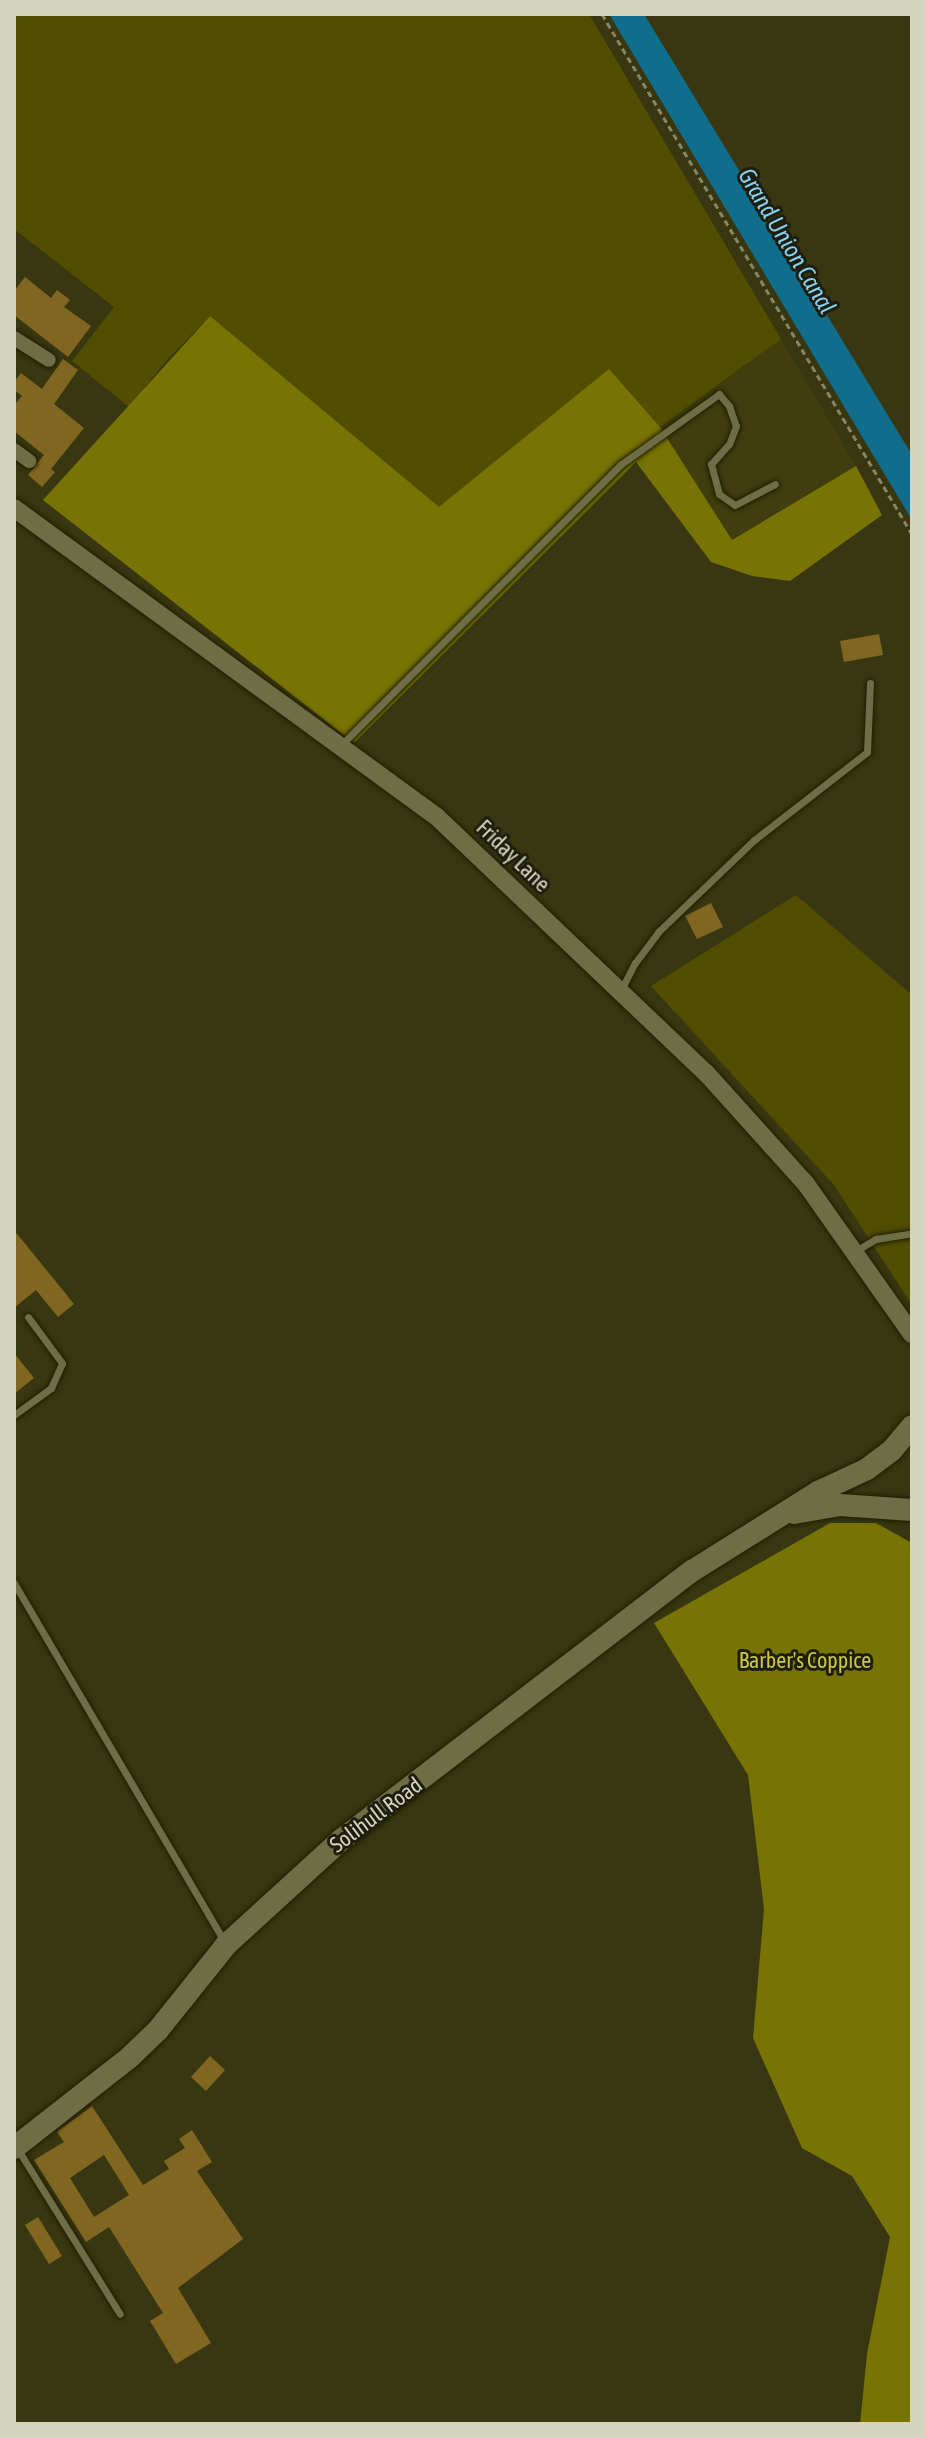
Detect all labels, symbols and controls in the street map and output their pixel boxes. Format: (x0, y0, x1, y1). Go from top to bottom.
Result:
water label: Grand Union Canal (732, 163, 842, 319)
street label: Friday Lane (471, 815, 555, 897)
park label: Barber's Coppice (739, 1648, 871, 1674)
street label: Solihull Road (325, 1772, 427, 1858)

